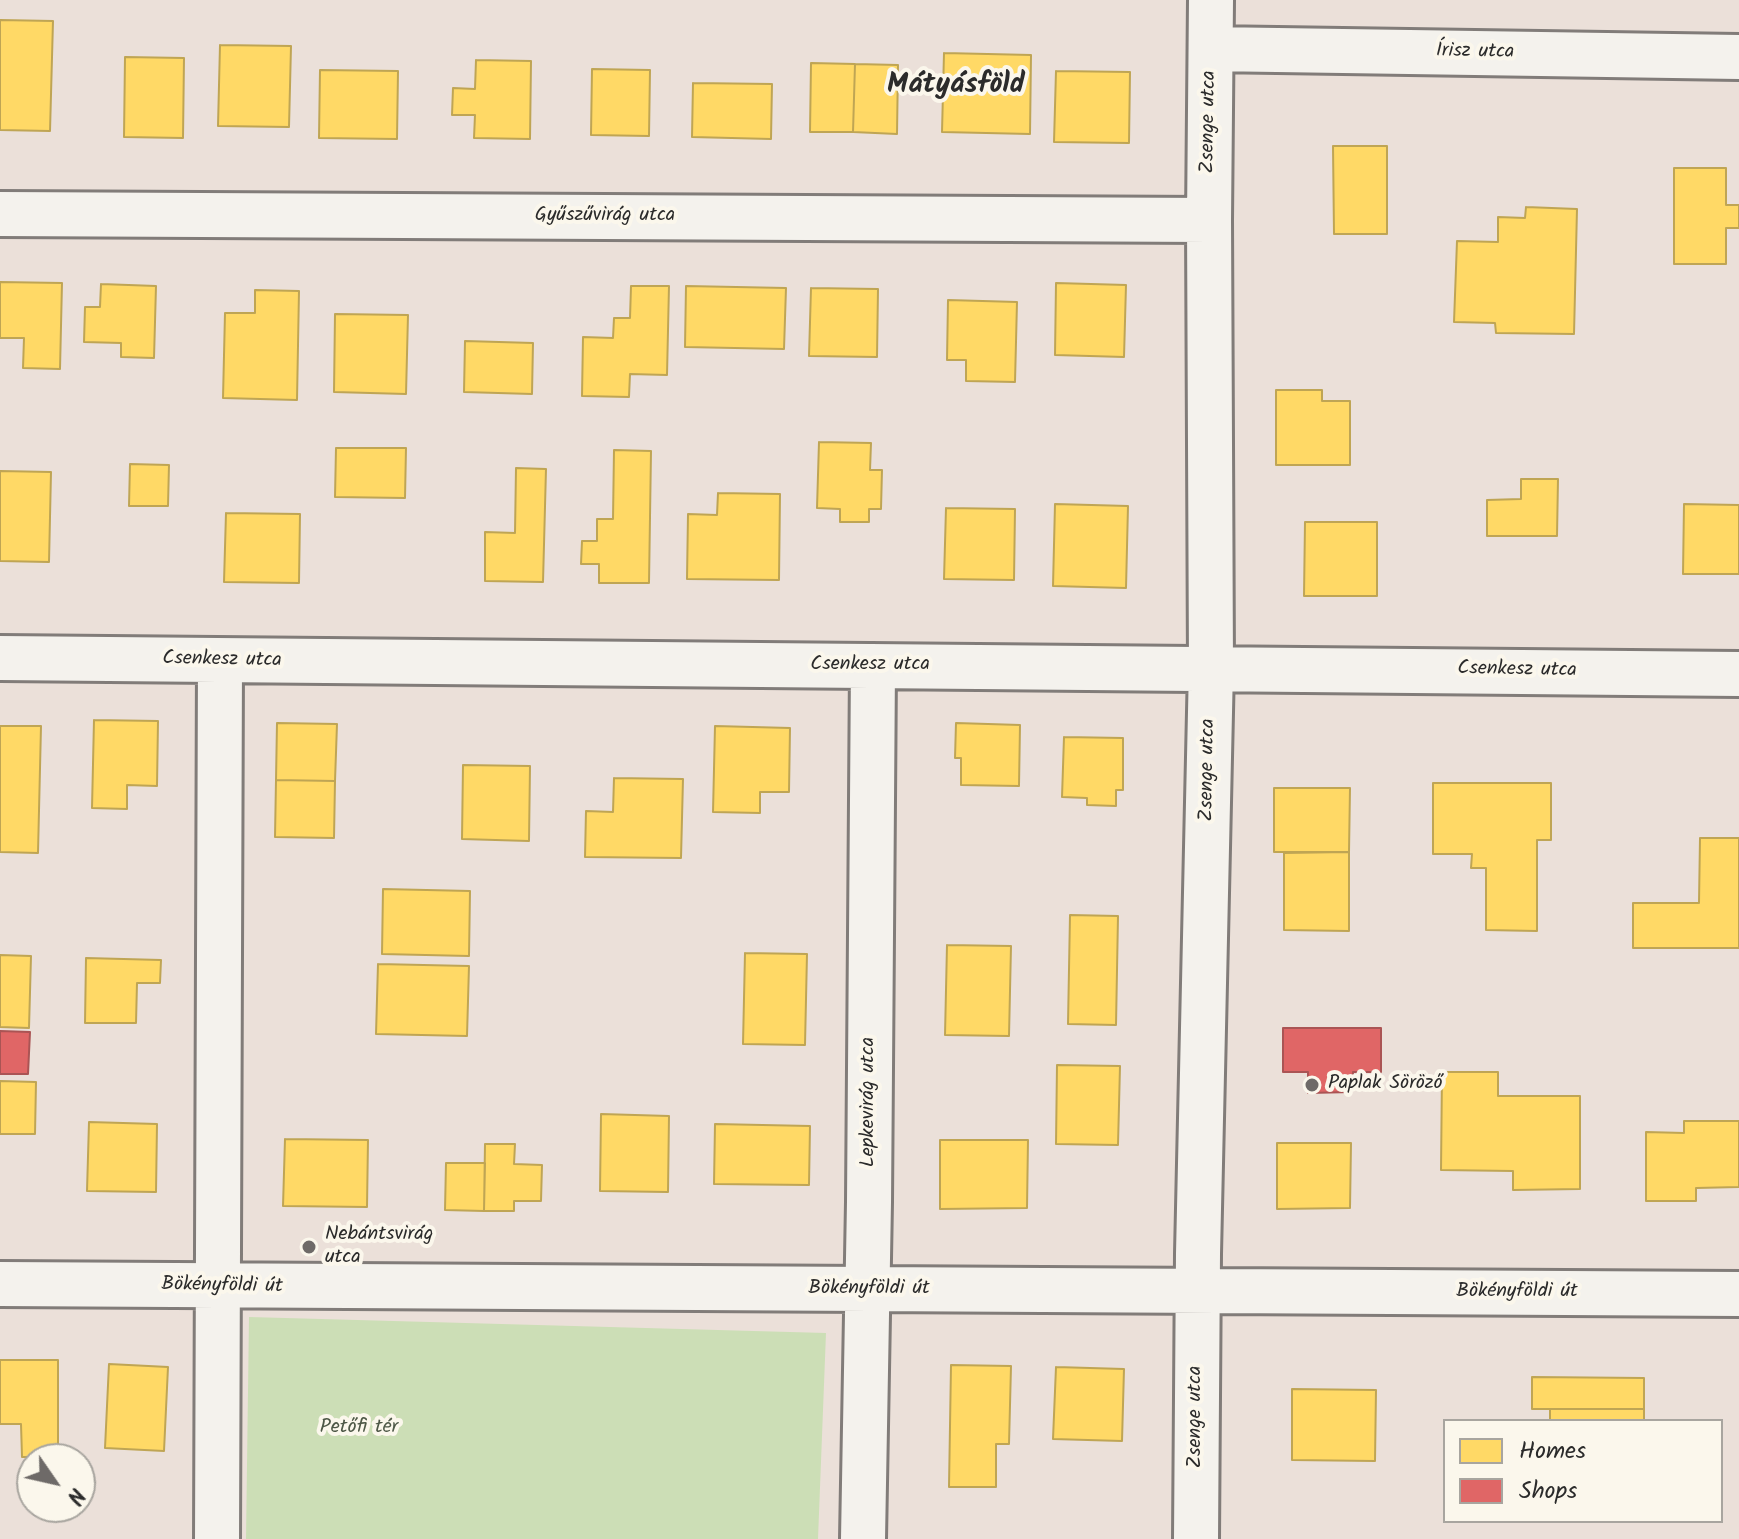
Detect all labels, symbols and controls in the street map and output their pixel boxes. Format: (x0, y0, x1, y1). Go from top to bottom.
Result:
street label: Írisz utca (1436, 40, 1514, 66)
district label: Mátyásföld (887, 70, 1025, 104)
street label: Zsenge utca (1197, 70, 1223, 174)
street label: Gyűszűvirág utca (535, 205, 675, 229)
street label: Csenkesz utca (162, 648, 282, 674)
street label: Csenkesz utca (810, 654, 930, 678)
street label: Csenkesz utca (1457, 658, 1577, 684)
street label: Zsenge utca (1196, 718, 1222, 822)
street label: Lepkevirág utca (858, 1037, 882, 1167)
place label: Paplak Söröző (1328, 1073, 1443, 1097)
marker: Paplak Söröző (1303, 1076, 1321, 1094)
place label: Nebántsvirág utca (325, 1224, 433, 1271)
marker: Nebántsvirág utca (300, 1238, 318, 1256)
street label: Bökényföldi út (161, 1274, 283, 1300)
street label: Bökényföldi út (808, 1278, 930, 1302)
street label: Bökényföldi út (1456, 1281, 1578, 1305)
street label: Zsenge utca (1185, 1366, 1209, 1468)
park label: Petőfi tér (320, 1417, 398, 1441)
legend (1443, 1419, 1723, 1523)
text: Homes (1519, 1432, 1586, 1471)
north arrow (16, 1443, 96, 1523)
text: Shops (1519, 1472, 1577, 1511)
text: N (56, 1480, 93, 1511)

